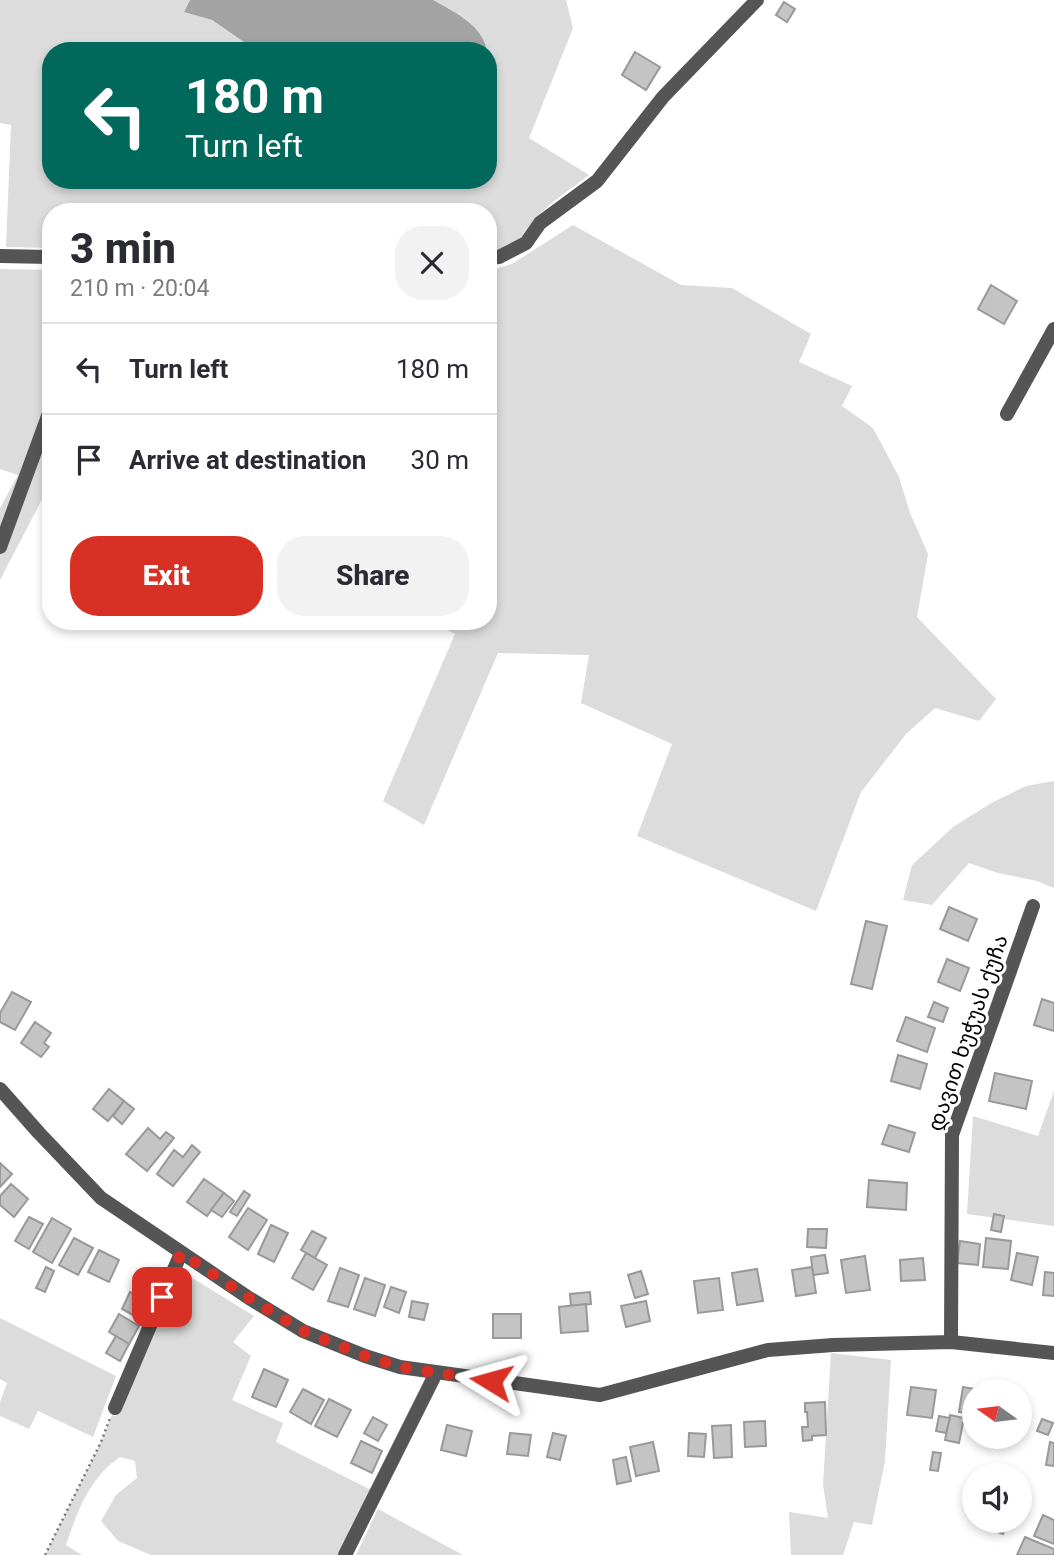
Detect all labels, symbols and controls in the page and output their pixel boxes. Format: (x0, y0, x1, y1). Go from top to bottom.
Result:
text: 180 m (185, 68, 324, 125)
icon: left (70, 70, 161, 161)
text: Turn left (185, 127, 303, 165)
text: 3 min (70, 224, 176, 273)
button: close (395, 226, 469, 300)
text: 210 m · 20:04 (70, 275, 209, 302)
icon: left (70, 350, 108, 388)
text: Turn left (129, 354, 228, 384)
text: 180 m (396, 354, 469, 384)
icon: arrive (70, 441, 108, 479)
text: Arrive at destination (129, 445, 366, 475)
text: 30 m (411, 445, 469, 475)
button: Exit (70, 536, 263, 616)
button: Share (277, 536, 469, 616)
street label: დავით ხუჭუას ქუჩა (923, 932, 1014, 1135)
pin (132, 1267, 192, 1327)
icon: arrive (143, 1278, 181, 1316)
position arrow (454, 1344, 528, 1418)
north arrow (962, 1379, 1032, 1449)
map controls (962, 1379, 1032, 1533)
button: sound (962, 1463, 1032, 1533)

